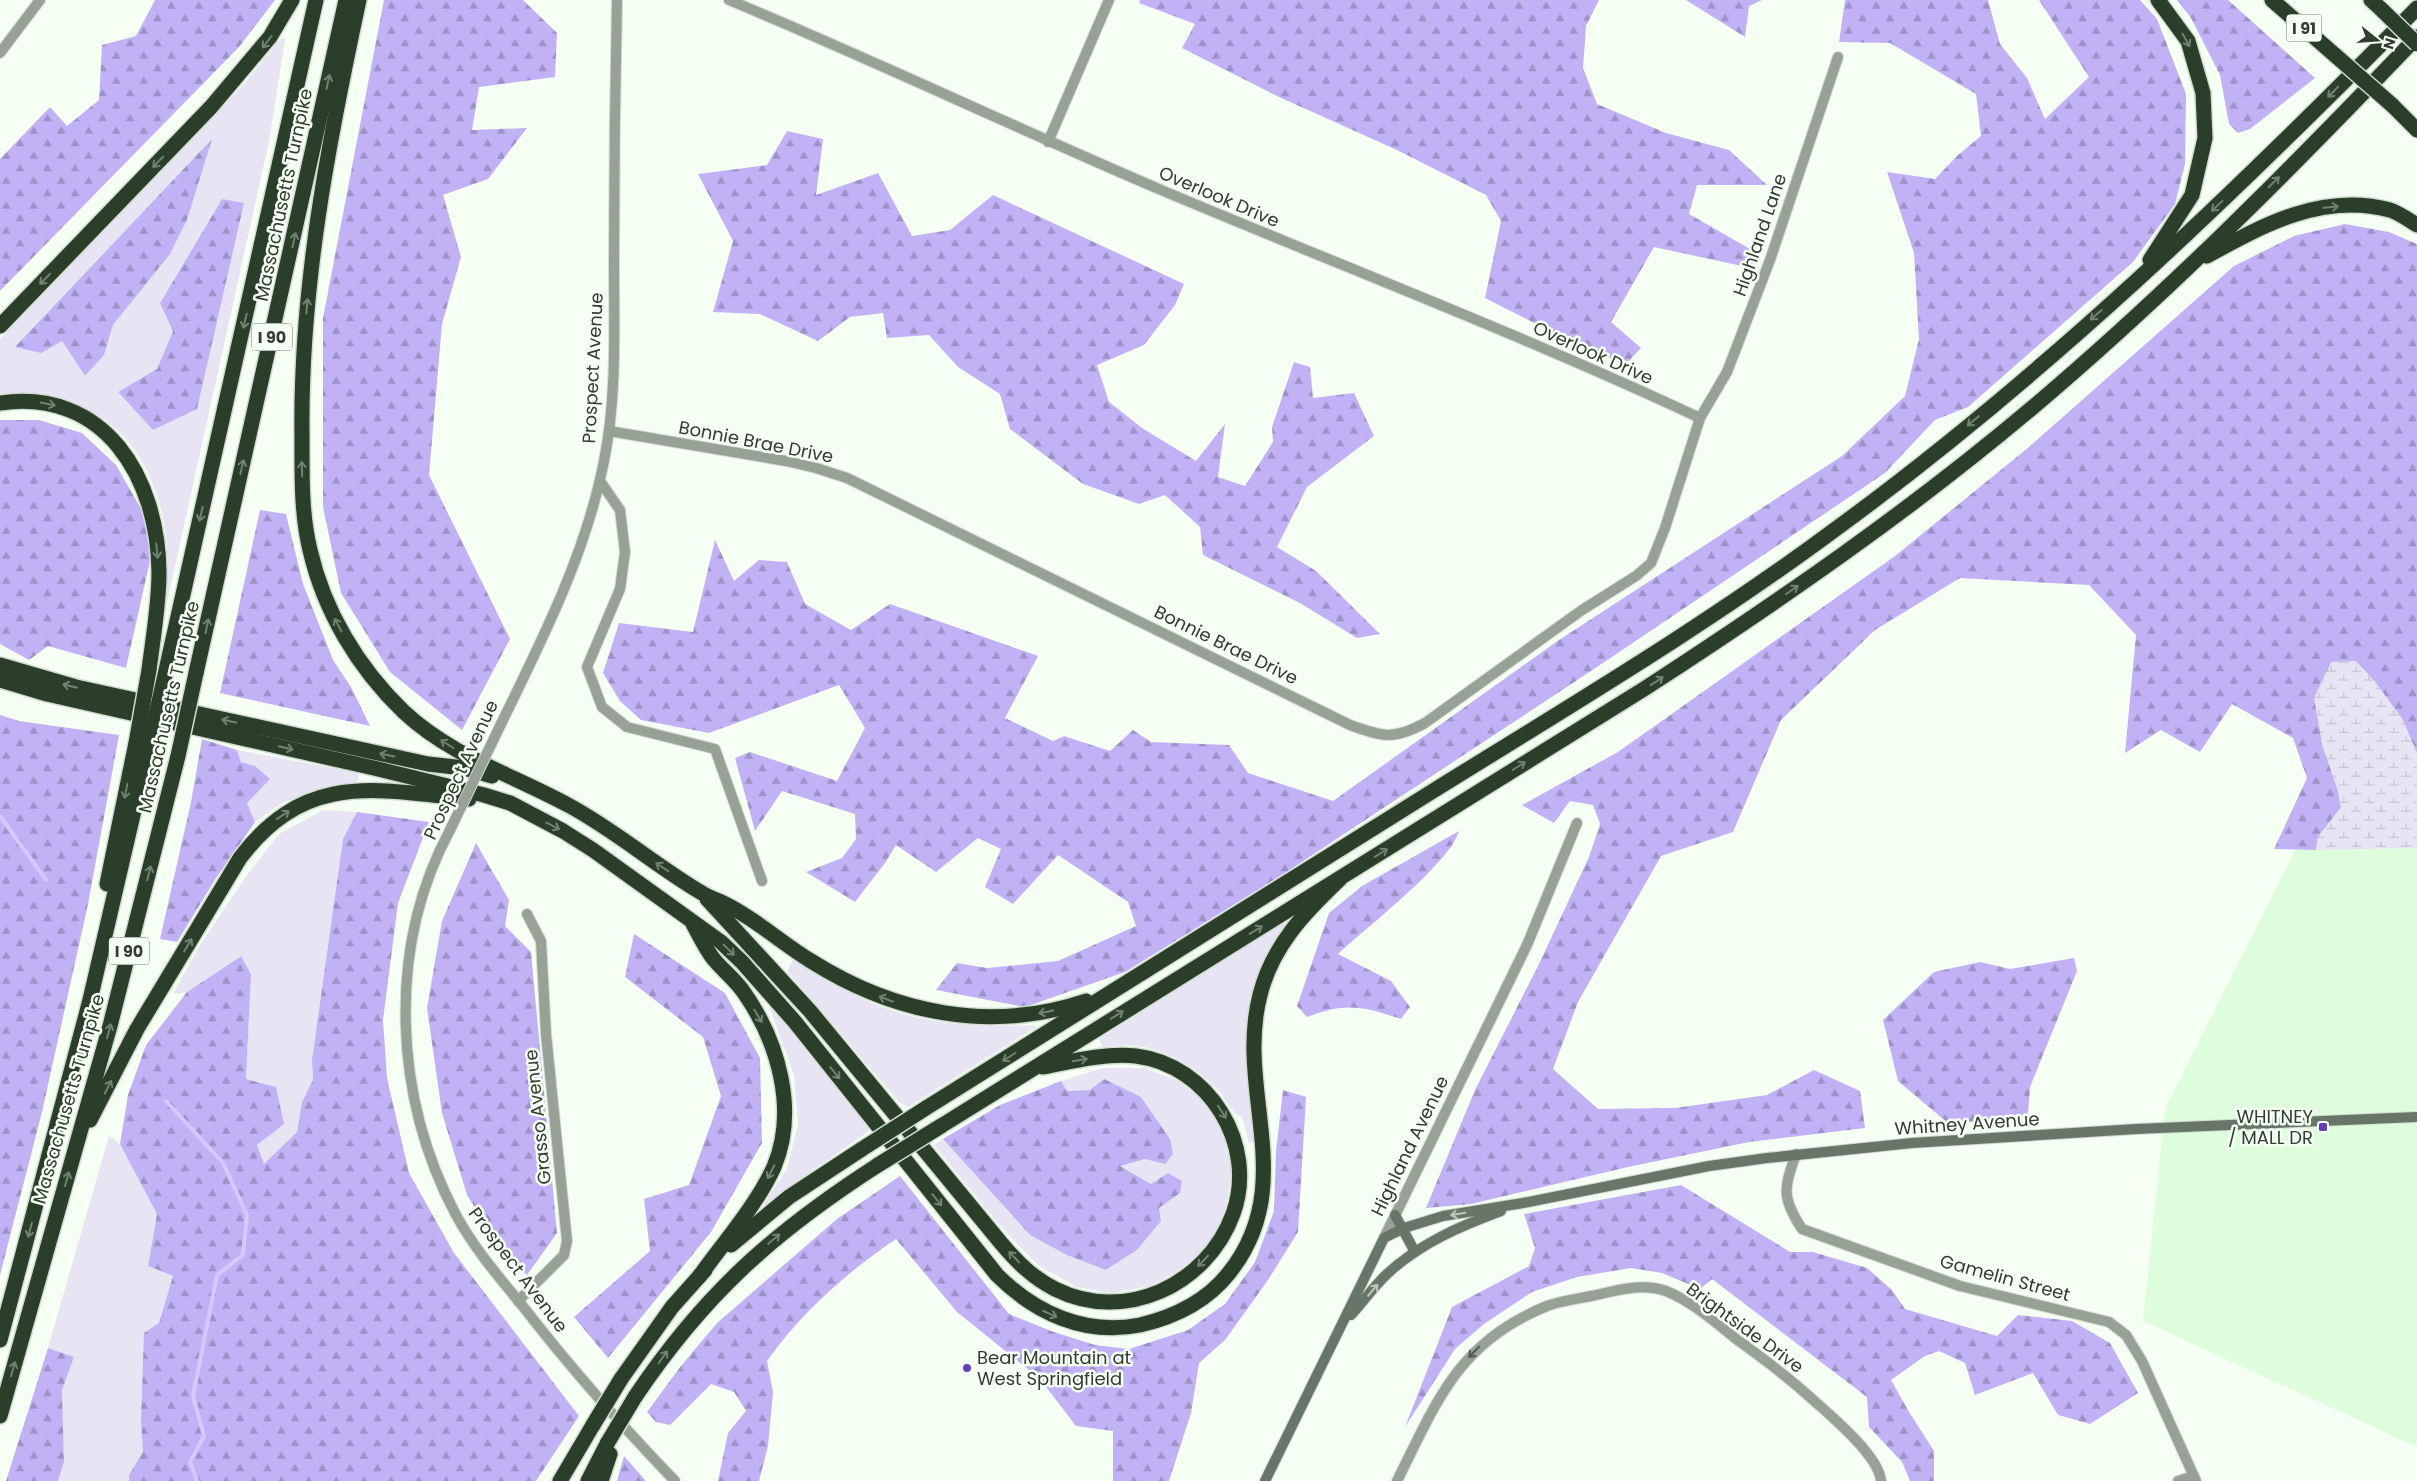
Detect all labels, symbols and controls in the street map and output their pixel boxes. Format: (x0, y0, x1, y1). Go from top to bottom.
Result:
road number: I 91 (2286, 14, 2322, 42)
north arrow (2352, 15, 2402, 65)
one-way arrow (2181, 32, 2191, 47)
one-way arrow (261, 35, 272, 48)
text: N (2378, 36, 2401, 52)
one-way arrow (324, 74, 333, 90)
street label: Massachusetts Turnpike (249, 86, 318, 304)
one-way arrow (2327, 86, 2339, 98)
one-way arrow (152, 156, 164, 168)
street label: Overlook Drive (1155, 160, 1283, 233)
street label: Highland Lane (1727, 170, 1792, 300)
one-way arrow (2268, 175, 2280, 188)
one-way arrow (2211, 200, 2223, 212)
one-way arrow (2322, 202, 2338, 212)
one-way arrow (289, 233, 299, 249)
one-way arrow (39, 273, 51, 285)
street label: Prospect Avenue (576, 292, 609, 444)
one-way arrow (302, 299, 312, 315)
one-way arrow (2090, 309, 2103, 321)
one-way arrow (240, 313, 249, 329)
street label: Overlook Drive (1529, 315, 1657, 390)
road number: I 90 (252, 324, 292, 351)
one-way arrow (40, 399, 56, 409)
street label: Bonnie Brae Drive (677, 414, 836, 469)
one-way arrow (1967, 415, 1980, 426)
one-way arrow (238, 460, 247, 476)
one-way arrow (297, 461, 307, 478)
one-way arrow (196, 505, 206, 521)
one-way arrow (152, 543, 162, 559)
one-way arrow (1785, 585, 1799, 595)
street label: Massachusetts Turnpike (132, 598, 205, 815)
street label: Bonnie Brae Drive (1150, 599, 1302, 690)
one-way arrow (203, 618, 212, 634)
one-way arrow (333, 619, 343, 633)
one-way arrow (1650, 676, 1664, 686)
one-way arrow (62, 681, 78, 690)
street label: Prospect Avenue (417, 696, 504, 844)
one-way arrow (221, 715, 237, 725)
one-way arrow (440, 738, 454, 748)
one-way arrow (277, 743, 293, 753)
one-way arrow (380, 750, 396, 759)
one-way arrow (1511, 761, 1525, 771)
one-way arrow (121, 783, 130, 799)
one-way arrow (275, 810, 289, 820)
one-way arrow (545, 822, 560, 831)
one-way arrow (1374, 848, 1388, 858)
one-way arrow (655, 861, 669, 872)
one-way arrow (145, 866, 154, 882)
one-way arrow (1248, 925, 1262, 935)
road number: I 90 (109, 938, 149, 964)
one-way arrow (183, 939, 193, 953)
one-way arrow (723, 944, 736, 956)
street label: Massachusetts Turnpike (27, 991, 110, 1207)
one-way arrow (879, 993, 894, 1003)
one-way arrow (1038, 1008, 1054, 1017)
one-way arrow (754, 1009, 764, 1023)
one-way arrow (1110, 1010, 1124, 1020)
one-way arrow (104, 1023, 114, 1039)
street label: Grasso Avenue (518, 1048, 557, 1186)
one-way arrow (1002, 1052, 1016, 1062)
one-way arrow (1071, 1054, 1087, 1064)
one-way arrow (830, 1066, 841, 1079)
street label: Highland Avenue (1365, 1071, 1454, 1220)
one-way arrow (103, 1079, 113, 1094)
place label: WHITNEY / MALL DR (2228, 1104, 2313, 1150)
one-way arrow (1216, 1105, 1227, 1119)
street label: Whitney Avenue (1894, 1106, 2040, 1141)
marker: WHITNEY / MALL DR (2317, 1121, 2329, 1133)
one-way arrow (766, 1164, 775, 1179)
one-way arrow (62, 1171, 72, 1187)
one-way arrow (931, 1193, 942, 1206)
street label: Prospect Avenue (463, 1202, 574, 1338)
one-way arrow (1450, 1209, 1466, 1219)
one-way arrow (25, 1222, 34, 1238)
one-way arrow (767, 1233, 780, 1245)
street label: Gamelin Street (1937, 1248, 2073, 1307)
one-way arrow (1008, 1251, 1020, 1264)
one-way arrow (1197, 1255, 1209, 1268)
street label: Brightside Drive (1682, 1276, 1809, 1379)
one-way arrow (1367, 1283, 1379, 1296)
one-way arrow (1042, 1309, 1057, 1319)
place label: Bear Mountain at West Springfield (977, 1345, 1131, 1391)
one-way arrow (1468, 1346, 1480, 1358)
one-way arrow (657, 1351, 668, 1364)
one-way arrow (9, 1361, 19, 1377)
marker: Bear Mountain at West Springfield (961, 1362, 973, 1374)

